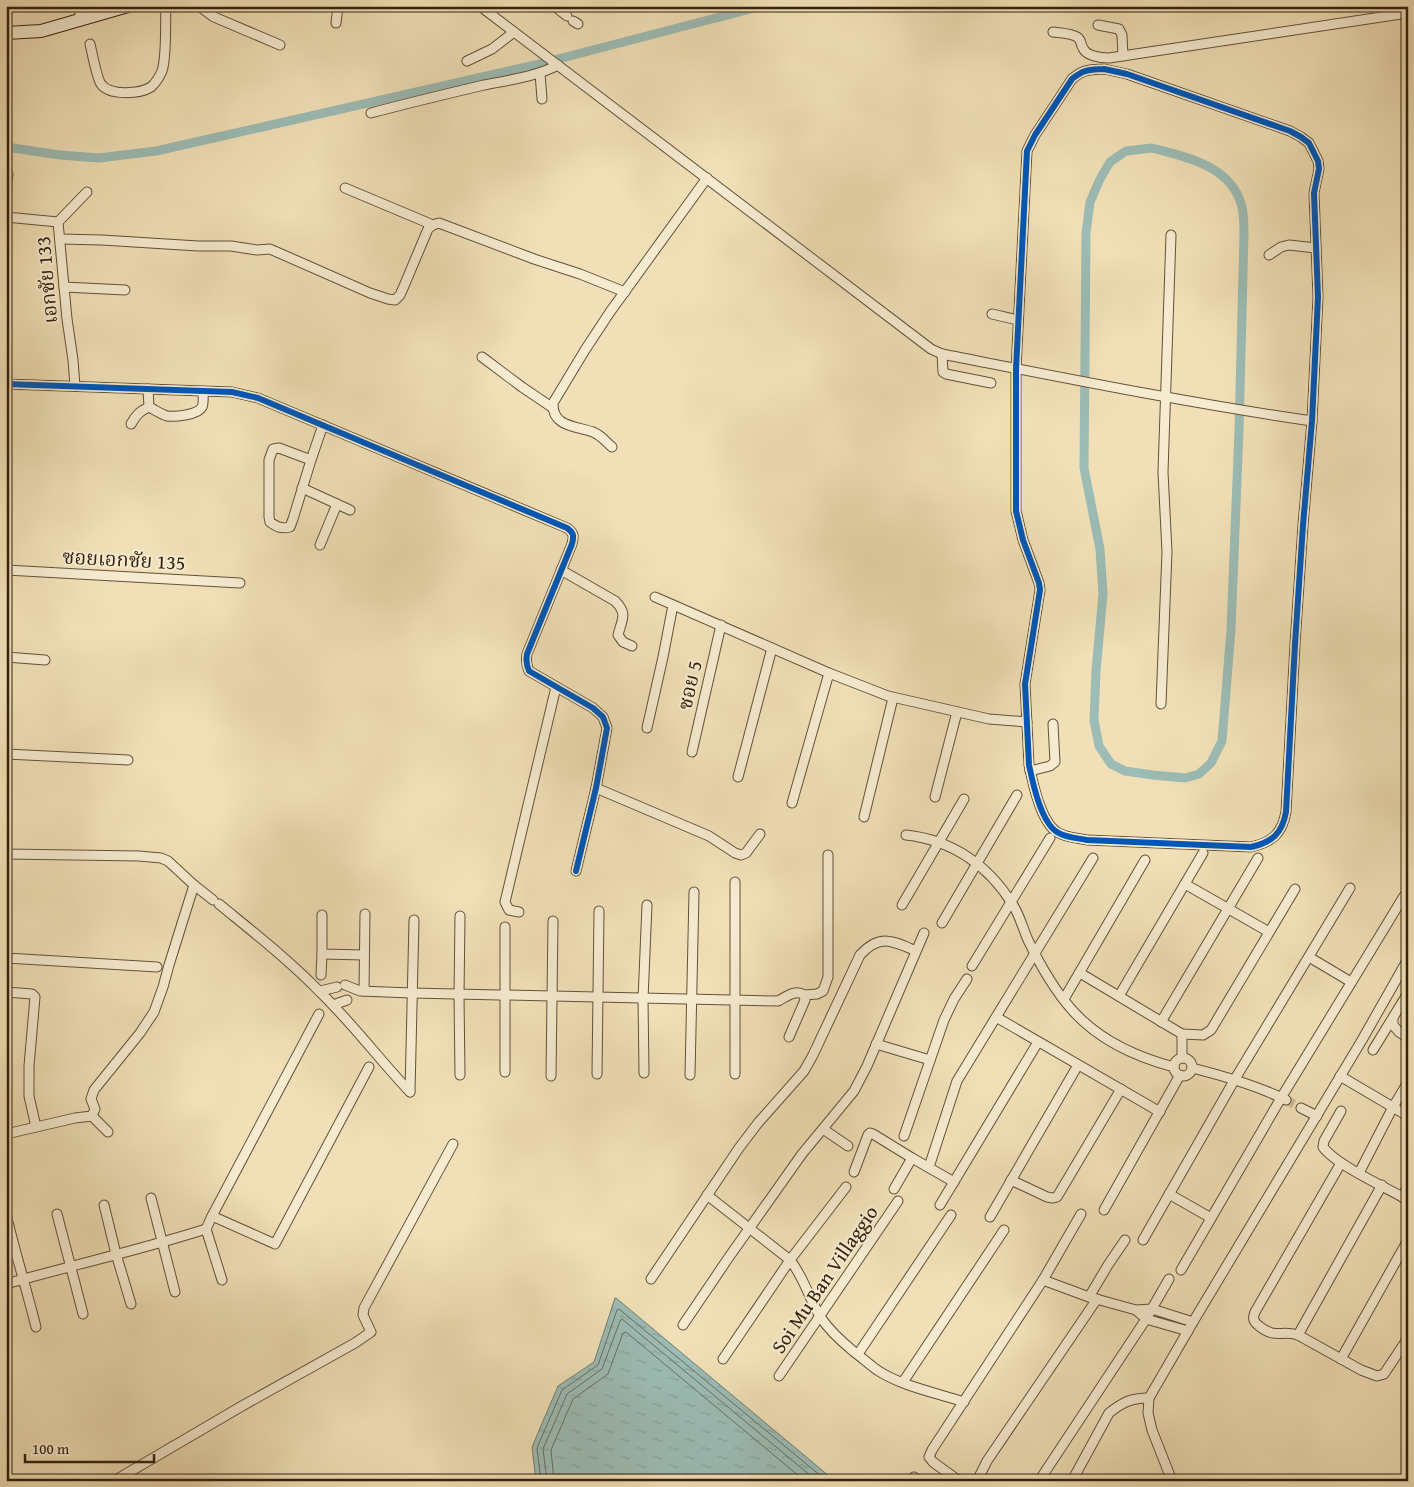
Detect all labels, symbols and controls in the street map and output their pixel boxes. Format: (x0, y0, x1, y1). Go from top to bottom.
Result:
street label: เอกชัย 133 (28, 235, 64, 325)
street label: ซอยเอกชัย 135 (62, 541, 186, 577)
street label: ซอย 5 (669, 657, 709, 713)
street label: Soi Mu Ban Villaggio (764, 1199, 884, 1359)
scale bar (25, 1432, 154, 1464)
text: 100 m (32, 1438, 70, 1459)

